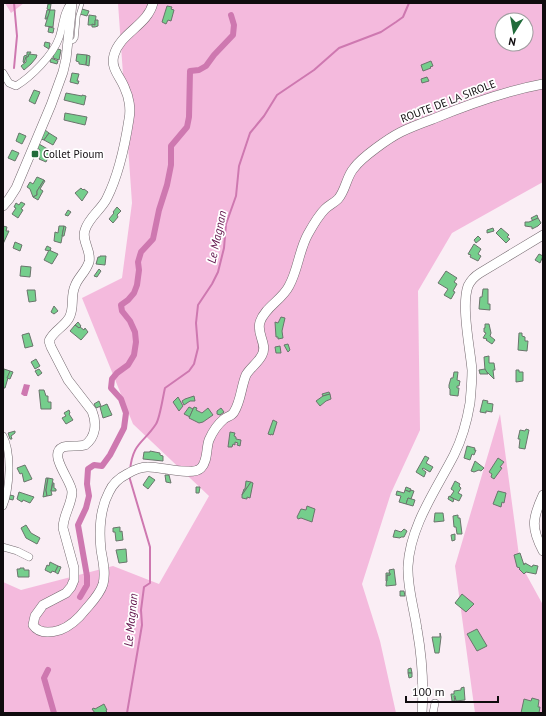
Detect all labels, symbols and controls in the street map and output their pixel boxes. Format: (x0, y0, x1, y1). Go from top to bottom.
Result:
north arrow (494, 12, 534, 52)
text: N (507, 34, 517, 49)
street label: ROUTE DE LA SIROLE (399, 76, 498, 126)
place label: Collet Pioum (43, 147, 103, 161)
marker: Collet Pioum (30, 149, 40, 159)
water label: Le Magnan (204, 209, 229, 265)
water label: Le Magnan (120, 593, 141, 647)
scale bar (406, 678, 498, 704)
text: 100 m (412, 684, 445, 699)

